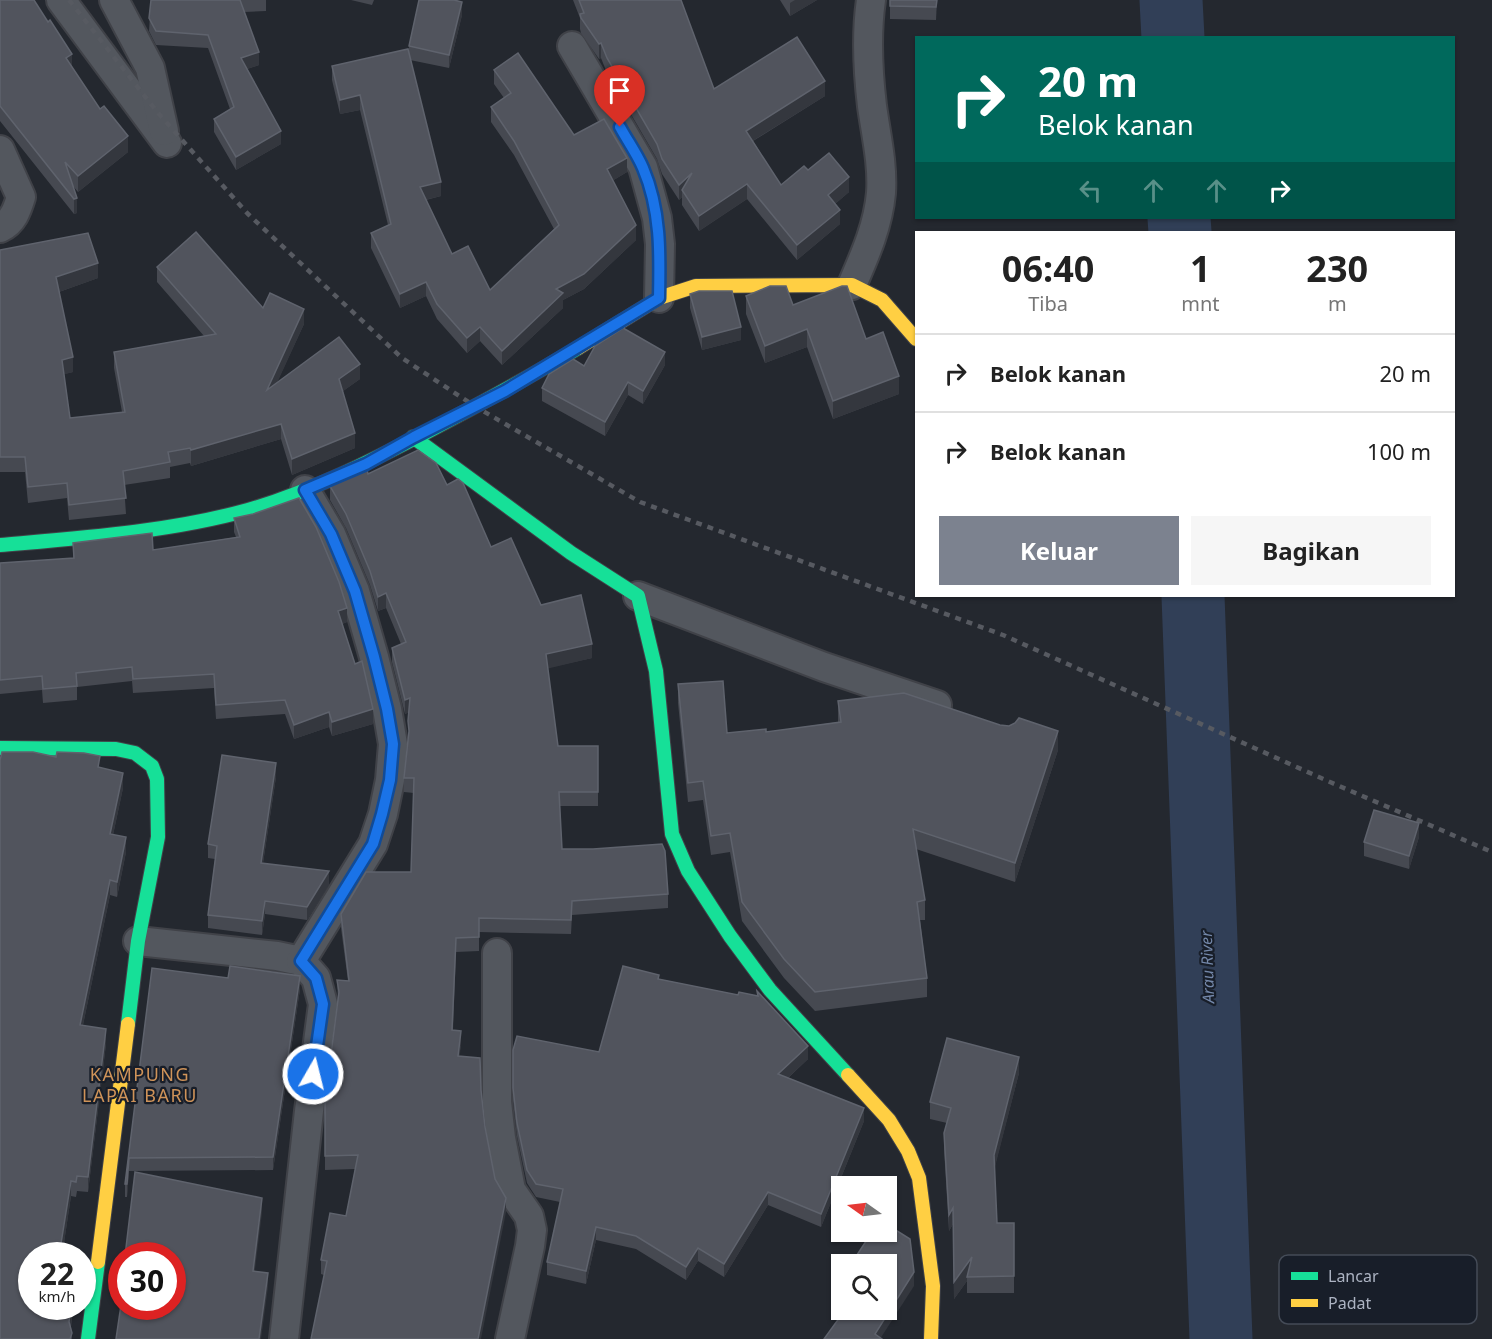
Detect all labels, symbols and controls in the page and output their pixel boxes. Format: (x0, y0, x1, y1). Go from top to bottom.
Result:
text: 20 m (1038, 52, 1138, 109)
icon: right (939, 60, 1017, 138)
pin (594, 65, 645, 127)
icon: arrive (603, 74, 636, 107)
text: Belok kanan (1038, 106, 1194, 143)
icon: left (1074, 174, 1107, 207)
icon: ahead (1137, 174, 1170, 207)
icon: ahead (1200, 174, 1233, 207)
icon: right (1263, 174, 1296, 207)
text: 06:40 (1002, 244, 1094, 293)
text: 1 (1190, 244, 1211, 293)
text: 230 (1306, 244, 1368, 293)
text: Tiba (1028, 290, 1068, 317)
text: mnt (1181, 290, 1219, 317)
text: m (1328, 290, 1347, 317)
icon: right (939, 357, 972, 390)
text: Belok kanan (990, 358, 1126, 388)
text: 20 m (1380, 358, 1431, 388)
icon: right (939, 435, 972, 468)
text: Belok kanan (990, 436, 1126, 466)
text: 100 m (1367, 436, 1431, 466)
button: Keluar (939, 516, 1179, 585)
button: Bagikan (1191, 516, 1431, 585)
water label: Arau River (1195, 930, 1219, 1005)
position arrow (281, 1042, 345, 1106)
district label: KAMPUNG LAPAI BARU (82, 1062, 198, 1107)
north arrow (831, 1176, 897, 1242)
map controls (831, 1176, 897, 1320)
speed limit sign: 30 (108, 1242, 186, 1320)
text: 22 (40, 1253, 74, 1294)
button: search (831, 1254, 897, 1320)
legend (1279, 1255, 1477, 1324)
text: Lancar (1328, 1265, 1379, 1287)
text: km/h (39, 1286, 75, 1306)
text: Padat (1328, 1292, 1371, 1314)

